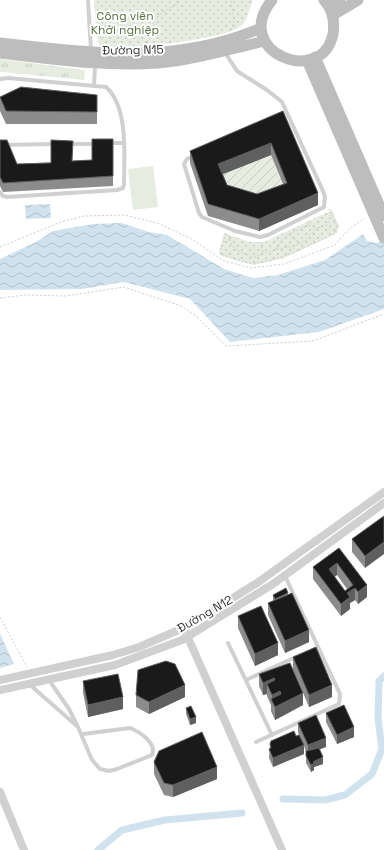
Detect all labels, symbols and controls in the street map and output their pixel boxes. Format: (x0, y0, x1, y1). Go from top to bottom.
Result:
park label: Công viên Khởi nghiệp (91, 8, 160, 38)
street label: Đường N15 (102, 41, 164, 59)
street label: Đường N12 (174, 592, 236, 636)

